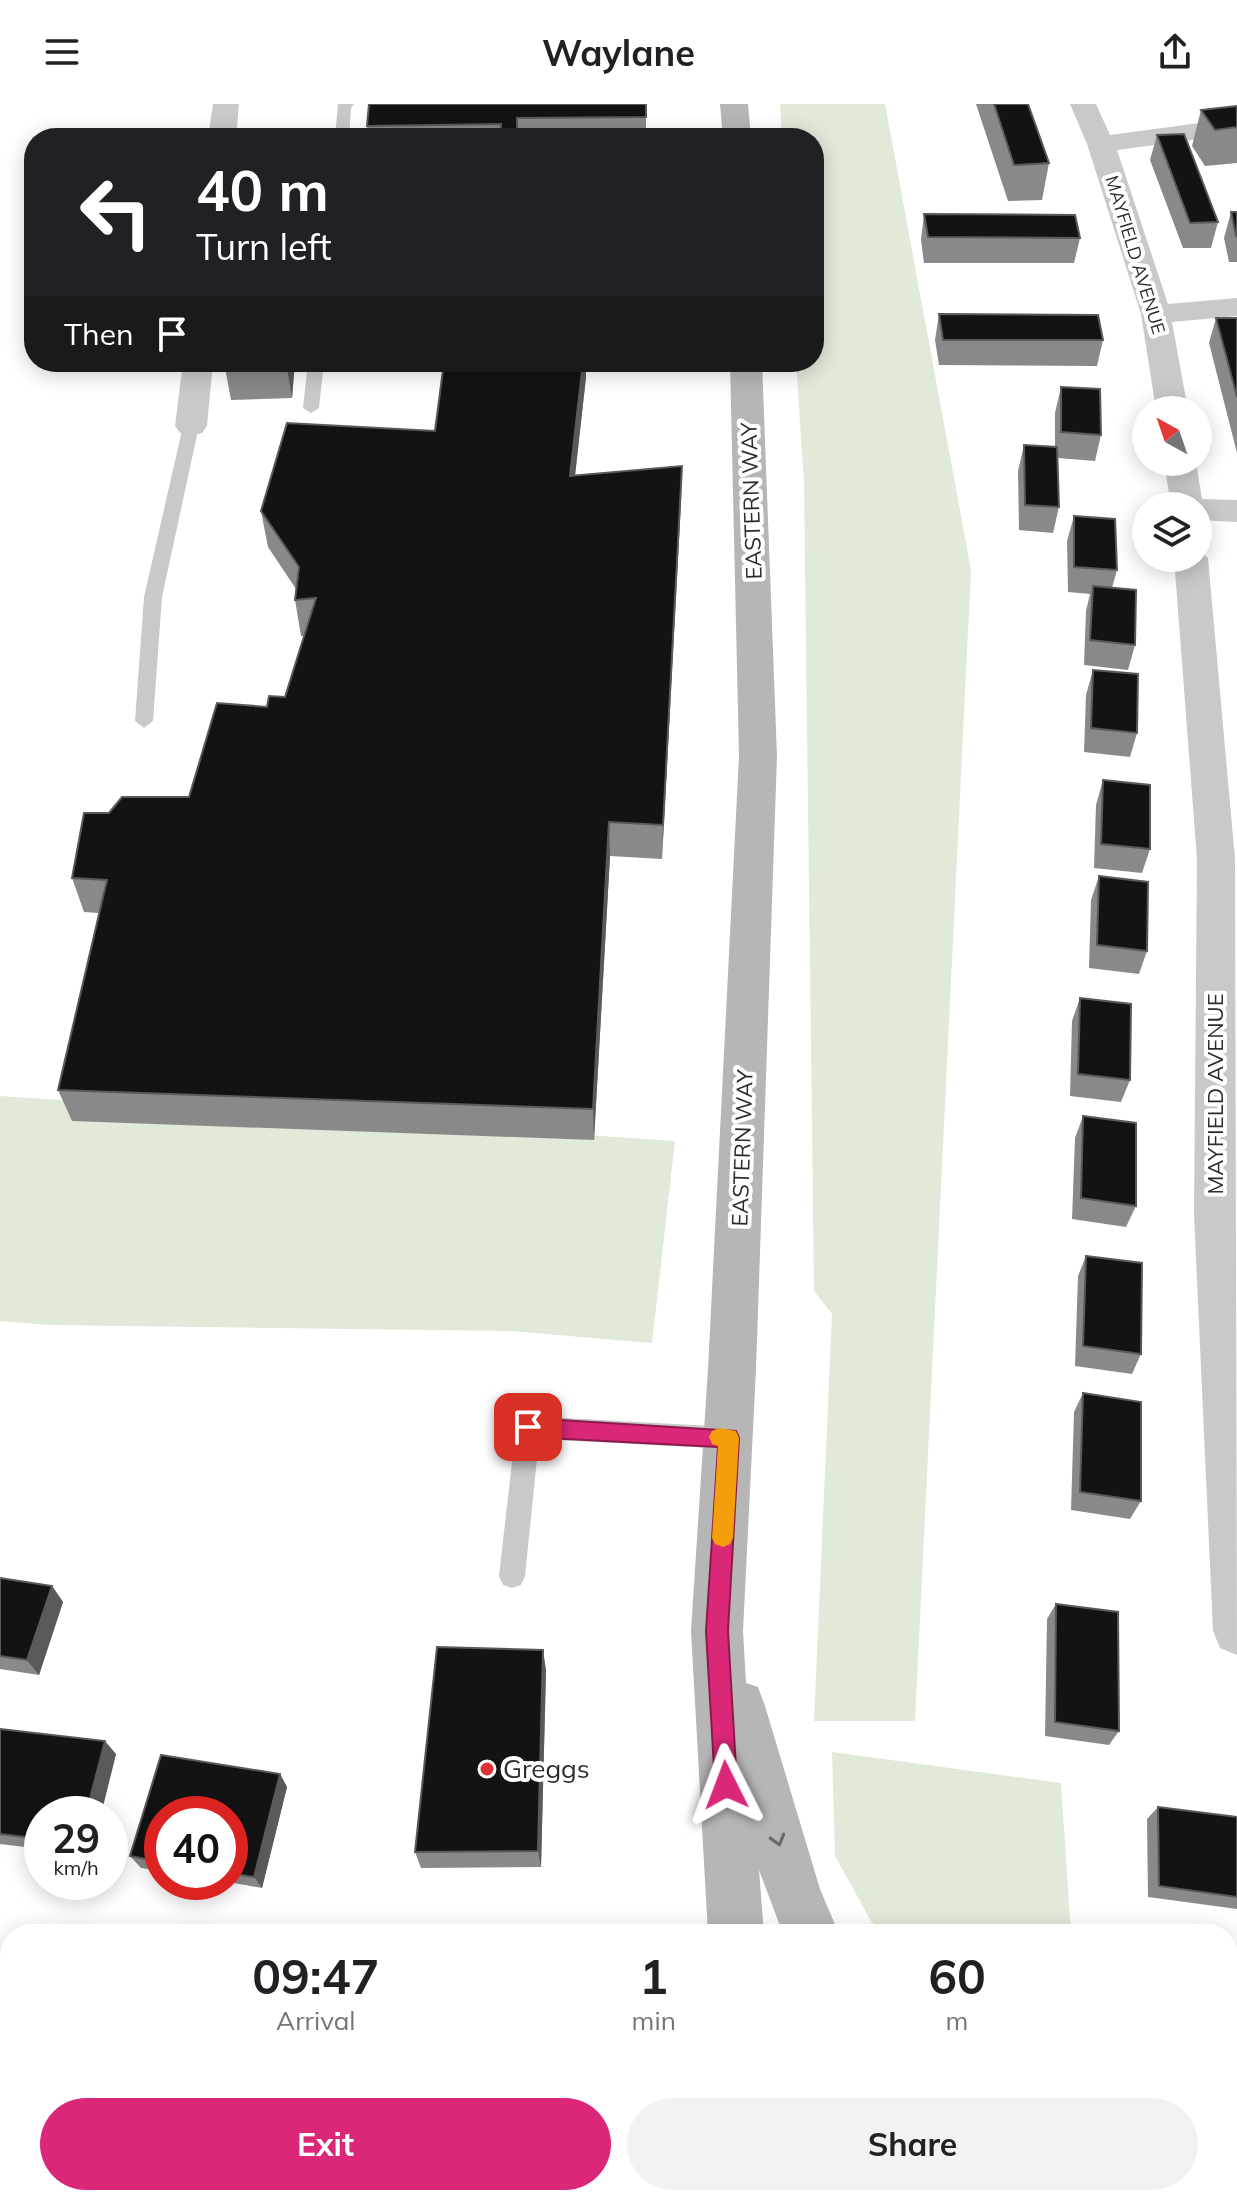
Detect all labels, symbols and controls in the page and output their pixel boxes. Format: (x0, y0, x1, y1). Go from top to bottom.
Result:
icon: menu (40, 30, 84, 74)
text: Waylane (542, 30, 695, 75)
icon: share (1153, 30, 1197, 74)
text: 40 m (196, 155, 329, 225)
icon: left (64, 160, 168, 264)
street label: MAYFIELD AVENUE (1100, 173, 1171, 337)
text: Turn left (196, 224, 332, 269)
icon: arrive (150, 312, 194, 356)
text: Then (64, 315, 134, 353)
north arrow (1132, 396, 1212, 476)
map controls (1132, 396, 1212, 572)
street label: EASTERN WAY (734, 421, 768, 580)
button: layers (1132, 492, 1212, 572)
street label: MAYFIELD AVENUE (1201, 993, 1229, 1195)
street label: EASTERN WAY (725, 1068, 759, 1227)
pin (494, 1393, 562, 1461)
icon: arrive (506, 1405, 550, 1449)
position arrow (684, 1743, 768, 1827)
place label: Greggs (503, 1752, 590, 1785)
marker: Greggs (478, 1760, 496, 1778)
speed limit sign: 40 (144, 1796, 248, 1900)
text: 29 (52, 1813, 100, 1863)
one-way arrow (769, 1833, 785, 1847)
text: km/h (53, 1855, 99, 1880)
text: 09:47 (252, 1946, 379, 2006)
text: 1 (639, 1946, 668, 2006)
text: 60 (928, 1946, 986, 2006)
text: Arrival (276, 2004, 356, 2037)
text: min (632, 2004, 676, 2037)
text: m (946, 2004, 968, 2037)
button: Exit (40, 2098, 611, 2190)
button: Share (627, 2098, 1198, 2190)

